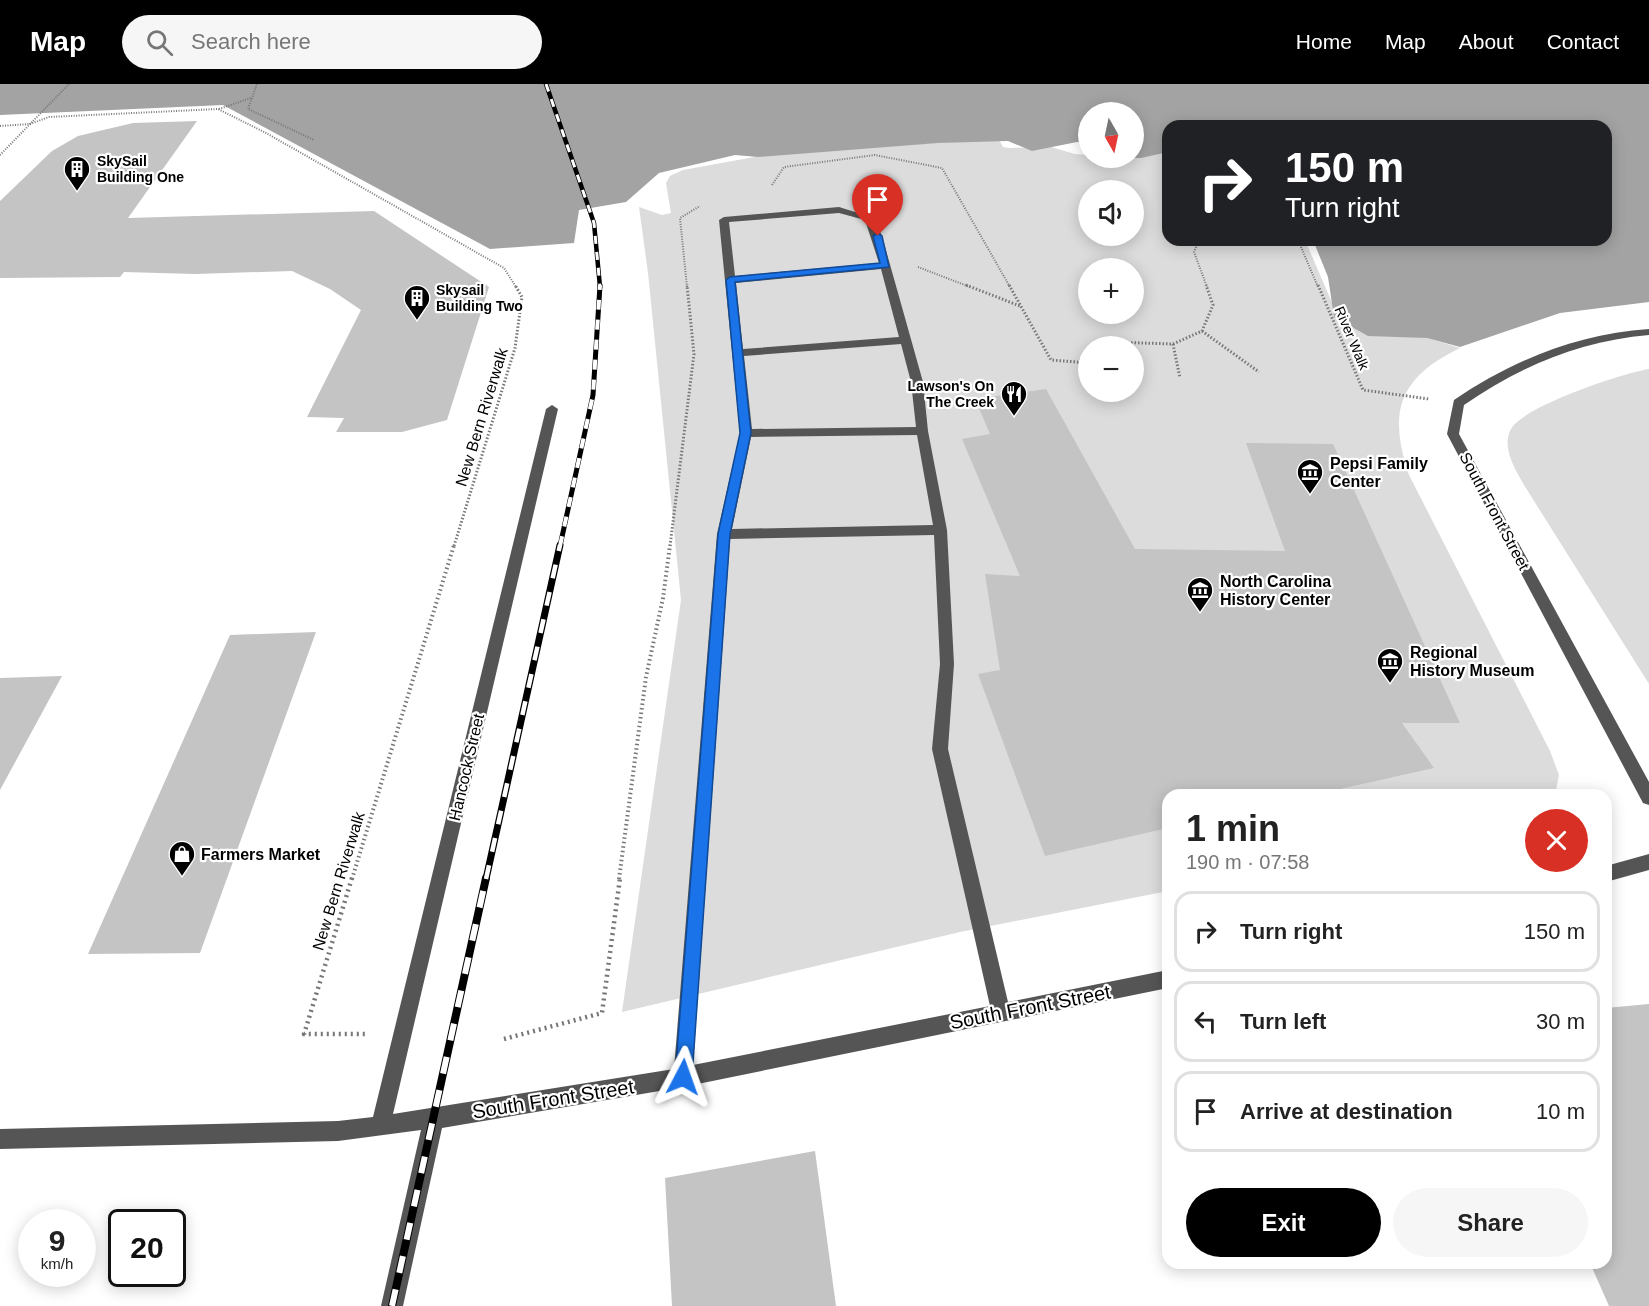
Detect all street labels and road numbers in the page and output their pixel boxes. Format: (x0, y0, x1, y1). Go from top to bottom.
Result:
street label: River Walk (1332, 304, 1373, 373)
street label: New Bern Riverwalk (452, 345, 511, 489)
street label: South Front Street (1456, 450, 1533, 573)
street label: Hancock Street (446, 711, 487, 822)
street label: New Bern Riverwalk (309, 809, 368, 953)
street label: South Front Street (948, 981, 1113, 1033)
street label: South Front Street (471, 1075, 636, 1123)

